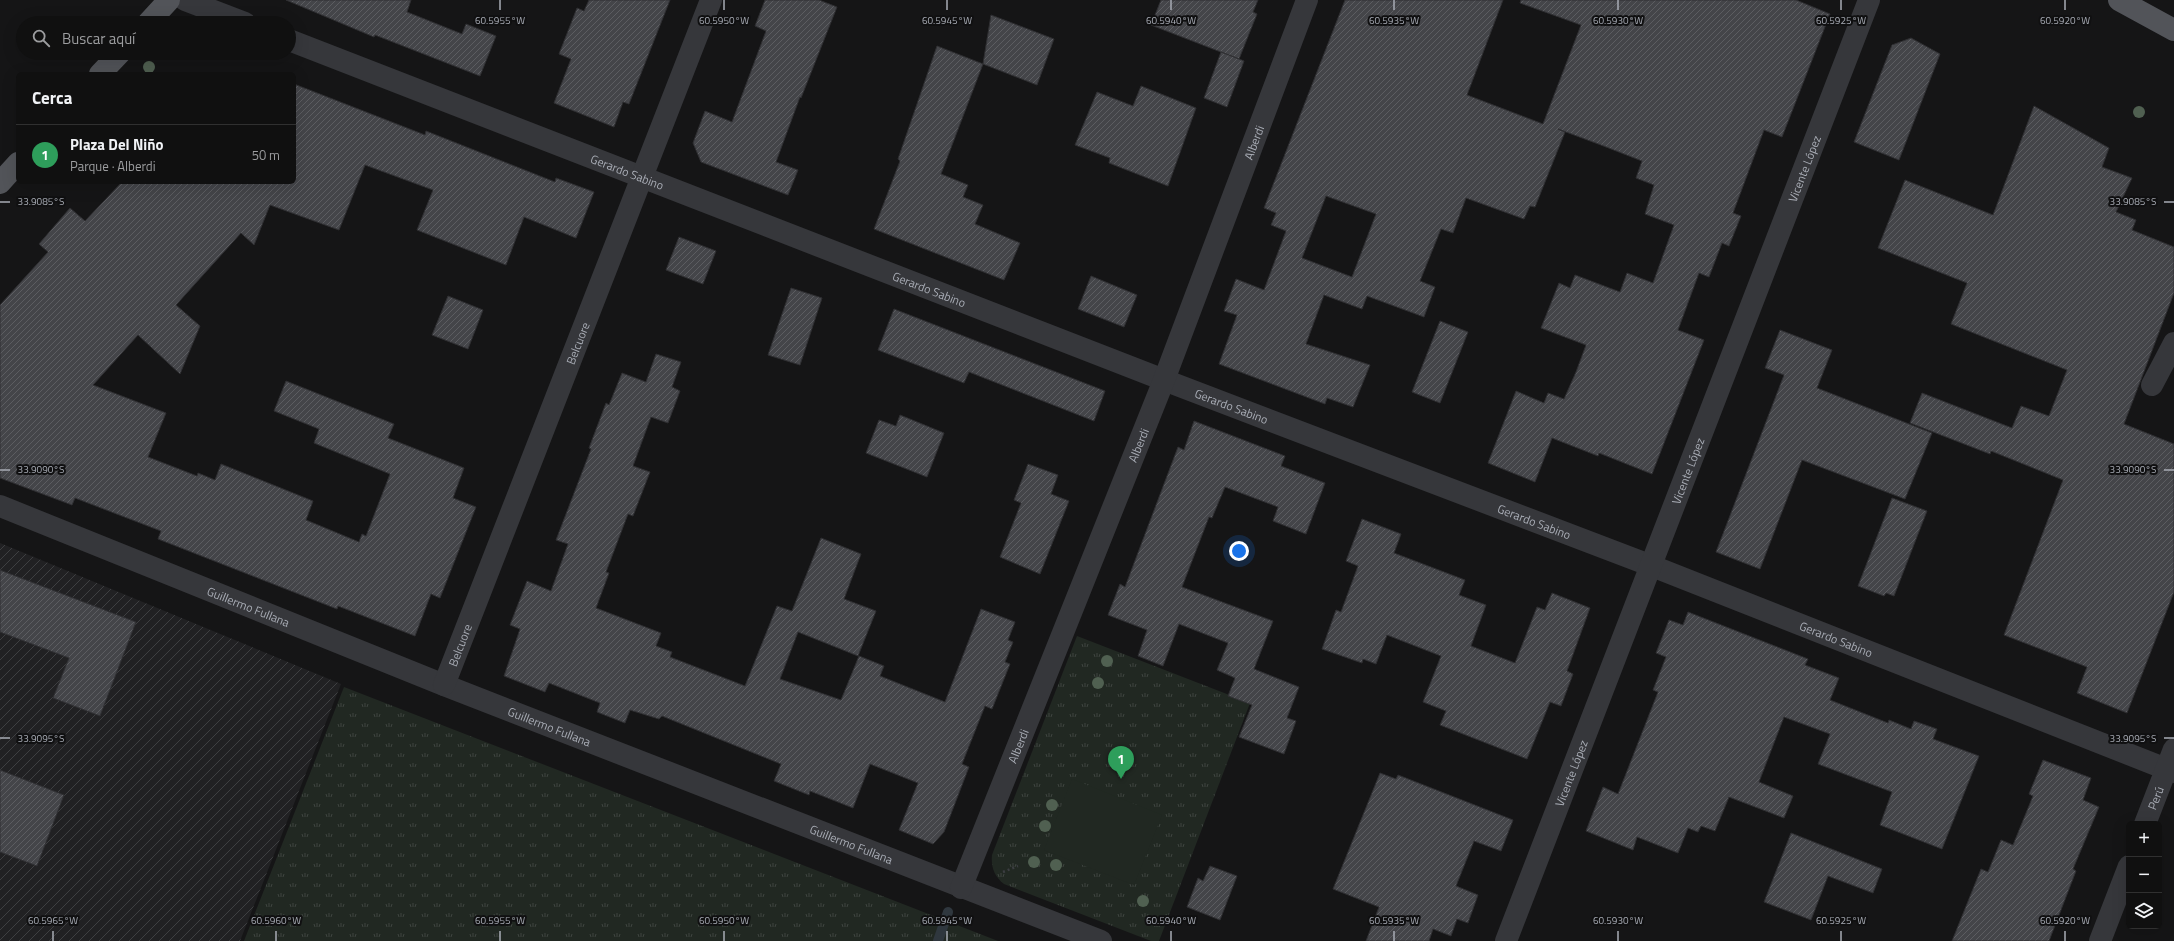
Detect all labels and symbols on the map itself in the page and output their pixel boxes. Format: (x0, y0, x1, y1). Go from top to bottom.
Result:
text: 60.5955°W (475, 13, 525, 28)
text: 60.5950°W (699, 13, 749, 28)
text: 60.5945°W (922, 13, 972, 28)
text: 60.5940°W (1146, 13, 1196, 28)
text: 60.5935°W (1369, 13, 1419, 28)
text: 60.5930°W (1593, 13, 1643, 28)
text: 60.5925°W (1816, 13, 1866, 28)
text: 60.5920°W (2040, 13, 2090, 28)
street label: Alberdi (1238, 122, 1269, 162)
street label: Vicente López (1783, 132, 1825, 205)
street label: Gerardo Sabino (588, 149, 667, 194)
text: 33.9085°S (18, 194, 64, 209)
text: 33.9085°S (2110, 194, 2156, 209)
street label: Gerardo Sabino (890, 266, 969, 312)
street label: Belcuore (560, 319, 594, 367)
street label: Gerardo Sabino (1192, 383, 1271, 428)
street label: Alberdi (1123, 425, 1153, 465)
street label: Vicente López (1666, 435, 1709, 507)
text: 33.9090°S (18, 462, 64, 477)
text: 33.9090°S (2110, 462, 2156, 477)
street label: Gerardo Sabino (1495, 498, 1574, 544)
your location (1229, 541, 1249, 561)
street label: Guillermo Fullana (204, 581, 293, 631)
street label: Gerardo Sabino (1797, 616, 1876, 662)
street label: Belcuore (443, 621, 477, 669)
street label: Guillermo Fullana (505, 701, 594, 751)
street label: Alberdi (1002, 726, 1033, 766)
text: 33.9095°S (18, 731, 64, 746)
text: 33.9095°S (2110, 731, 2156, 746)
street label: Vicente López (1549, 737, 1592, 809)
pin: 1 (1108, 746, 1134, 779)
street label: Perú (2142, 783, 2168, 812)
street label: Guillermo Fullana (807, 819, 896, 869)
text: 60.5965°W (28, 913, 78, 928)
text: 60.5960°W (251, 913, 301, 928)
text: 60.5955°W (475, 913, 525, 928)
text: 60.5950°W (699, 913, 749, 928)
text: 60.5945°W (922, 913, 972, 928)
text: 60.5940°W (1146, 913, 1196, 928)
text: 60.5935°W (1369, 913, 1419, 928)
text: 60.5930°W (1593, 913, 1643, 928)
text: 60.5925°W (1816, 913, 1866, 928)
text: 60.5920°W (2040, 913, 2090, 928)

